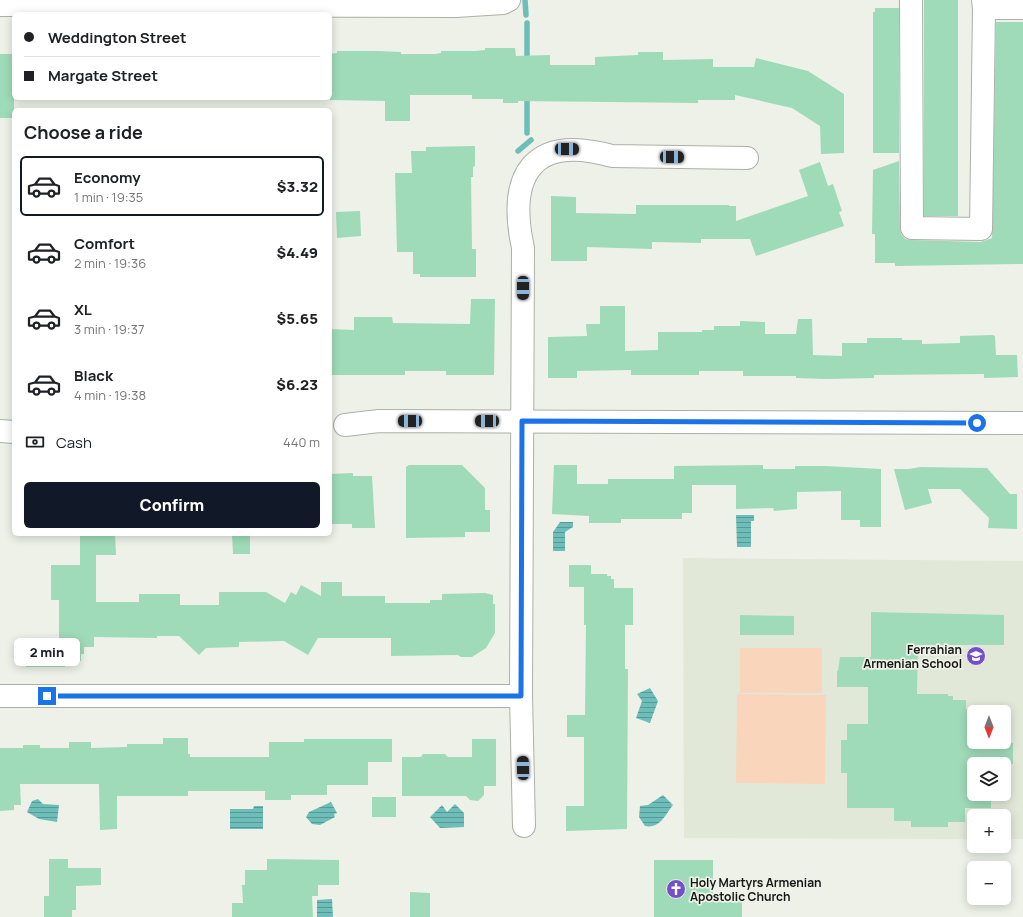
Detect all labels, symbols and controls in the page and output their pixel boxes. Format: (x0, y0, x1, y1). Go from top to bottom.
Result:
text: Weddington Street (48, 27, 187, 48)
text: Margate Street (48, 65, 158, 86)
text: Choose a ride (24, 120, 143, 144)
car (555, 143, 579, 155)
car (660, 151, 684, 163)
text: Economy (74, 167, 141, 188)
icon: car (26, 168, 62, 204)
text: $3.32 (277, 176, 318, 197)
text: 1 min · 19:35 (74, 188, 143, 206)
text: Comfort (74, 233, 135, 254)
icon: car (26, 234, 62, 270)
text: $4.49 (277, 242, 318, 263)
text: 2 min · 19:36 (74, 254, 146, 272)
car (517, 276, 529, 300)
text: XL (74, 299, 92, 320)
icon: car (26, 300, 62, 336)
text: $5.65 (277, 308, 318, 329)
text: 3 min · 19:37 (74, 320, 144, 338)
text: Black (74, 365, 113, 386)
icon: car (26, 366, 62, 402)
text: $6.23 (276, 374, 318, 395)
text: 4 min · 19:38 (74, 386, 146, 404)
route start (968, 414, 986, 432)
car (398, 415, 422, 427)
car (475, 415, 499, 427)
icon: cash (24, 431, 46, 453)
text: Cash (56, 432, 92, 453)
text: 440 m (283, 433, 320, 451)
button: Confirm (24, 482, 320, 528)
callout: 2 min (14, 638, 80, 666)
place label: Ferrahian Armenian School (863, 641, 962, 672)
text: 2 min (30, 643, 64, 661)
school or university icon: Ferrahian Armenian School (965, 645, 987, 667)
route end (38, 687, 56, 705)
north arrow (967, 705, 1011, 749)
map controls (967, 705, 1011, 905)
car (517, 756, 529, 780)
button: layers (967, 757, 1011, 801)
button: + (967, 809, 1011, 853)
button: − (967, 861, 1011, 905)
place label: Holy Martyrs Armenian Apostolic Church (690, 874, 822, 905)
church icon: Holy Martyrs Armenian Apostolic Church (665, 878, 687, 900)

